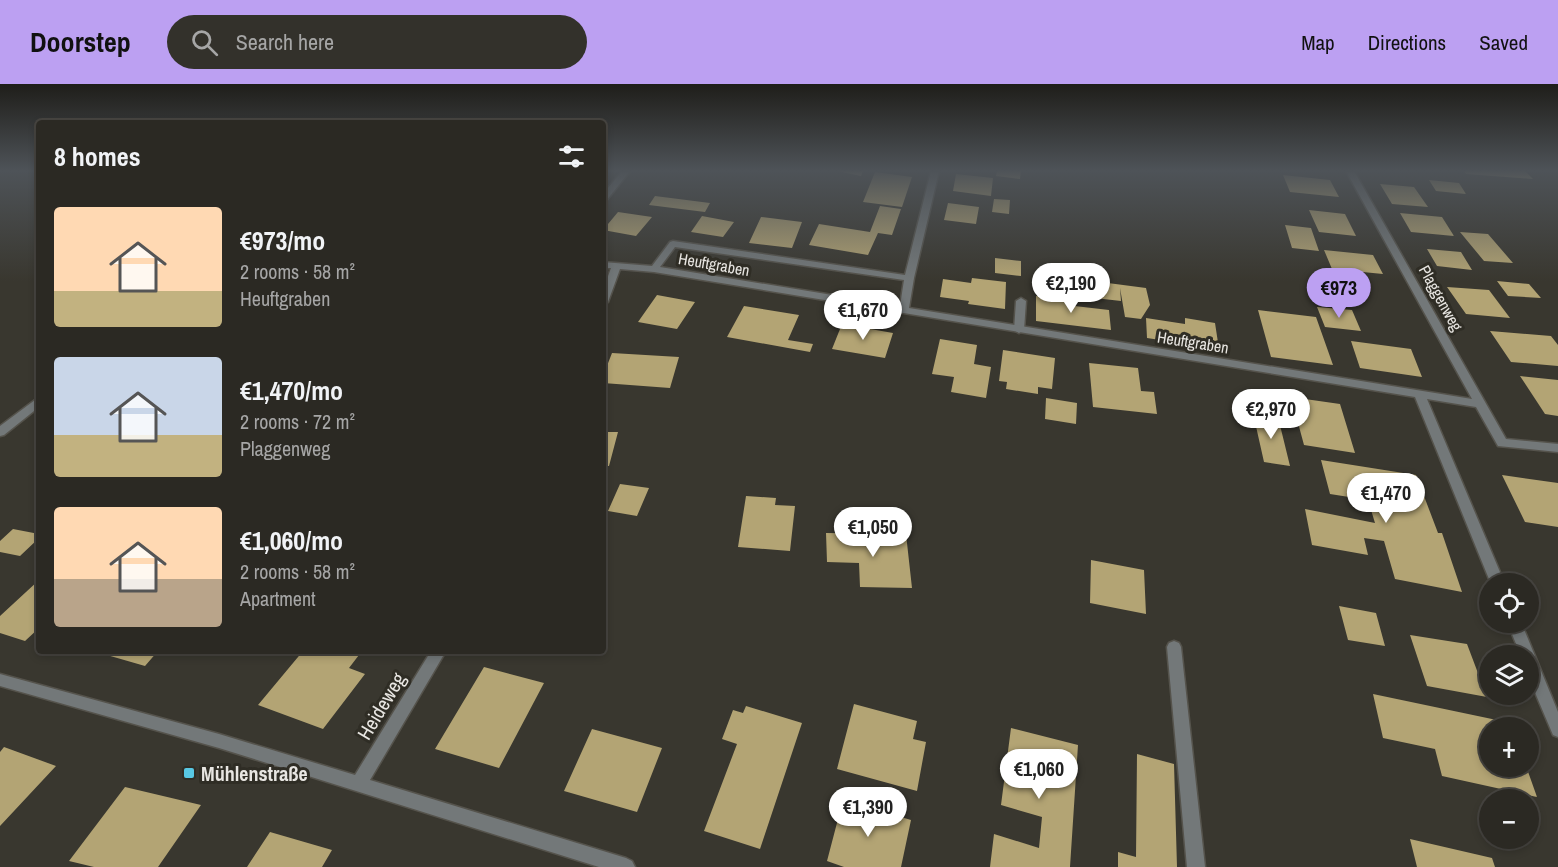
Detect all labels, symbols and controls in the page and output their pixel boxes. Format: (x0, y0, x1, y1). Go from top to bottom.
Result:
search box (167, 15, 587, 69)
text: Doorstep (30, 23, 131, 61)
icon: search (188, 26, 221, 59)
text: Search here (236, 27, 334, 57)
text: Map (1301, 28, 1335, 57)
text: Directions (1368, 28, 1446, 57)
text: Saved (1479, 28, 1528, 57)
text: 8 homes (54, 139, 141, 174)
icon: filters (555, 140, 588, 173)
text: €973/mo (240, 223, 325, 258)
icon: home (102, 231, 174, 303)
street label: Heuftgraben (677, 247, 751, 281)
text: 2 rooms · 58 m² (240, 258, 355, 285)
street label: Plaggenweg (1414, 261, 1468, 336)
pin: €2,190 (1022, 263, 1120, 314)
pin: €973 (1303, 268, 1375, 319)
text: €2,190 (1046, 269, 1096, 296)
text: €973 (1321, 274, 1357, 301)
text: Heuftgraben (240, 285, 330, 312)
pin: €1,670 (814, 290, 912, 341)
text: €1,670 (838, 296, 888, 323)
street label: Heuftgraben (1156, 325, 1230, 359)
text: €1,470/mo (240, 373, 343, 408)
icon: home (102, 381, 174, 453)
pin: €2,970 (1222, 389, 1320, 440)
text: €2,970 (1246, 395, 1296, 422)
text: 2 rooms · 72 m² (240, 408, 355, 435)
text: Plaggenweg (240, 435, 330, 462)
pin: €1,470 (1337, 473, 1435, 524)
text: €1,470 (1361, 479, 1411, 506)
pin: €1,050 (824, 507, 922, 558)
text: €1,050 (848, 513, 898, 540)
text: €1,060/mo (240, 523, 343, 558)
icon: home (102, 531, 174, 603)
text: 2 rooms · 58 m² (240, 558, 355, 585)
map controls (1479, 573, 1539, 849)
button: locate (1479, 573, 1539, 633)
text: Apartment (240, 585, 316, 612)
button: layers (1479, 645, 1539, 705)
street label: Heideweg (350, 667, 412, 745)
button: + (1479, 717, 1539, 777)
pin: €1,060 (990, 749, 1088, 800)
text: €1,060 (1014, 755, 1064, 782)
place label: Mühlenstraße (201, 760, 308, 787)
marker: Mühlenstraße (182, 766, 196, 780)
pin: €1,390 (819, 787, 917, 838)
button: − (1479, 789, 1539, 849)
text: €1,390 (843, 793, 893, 820)

